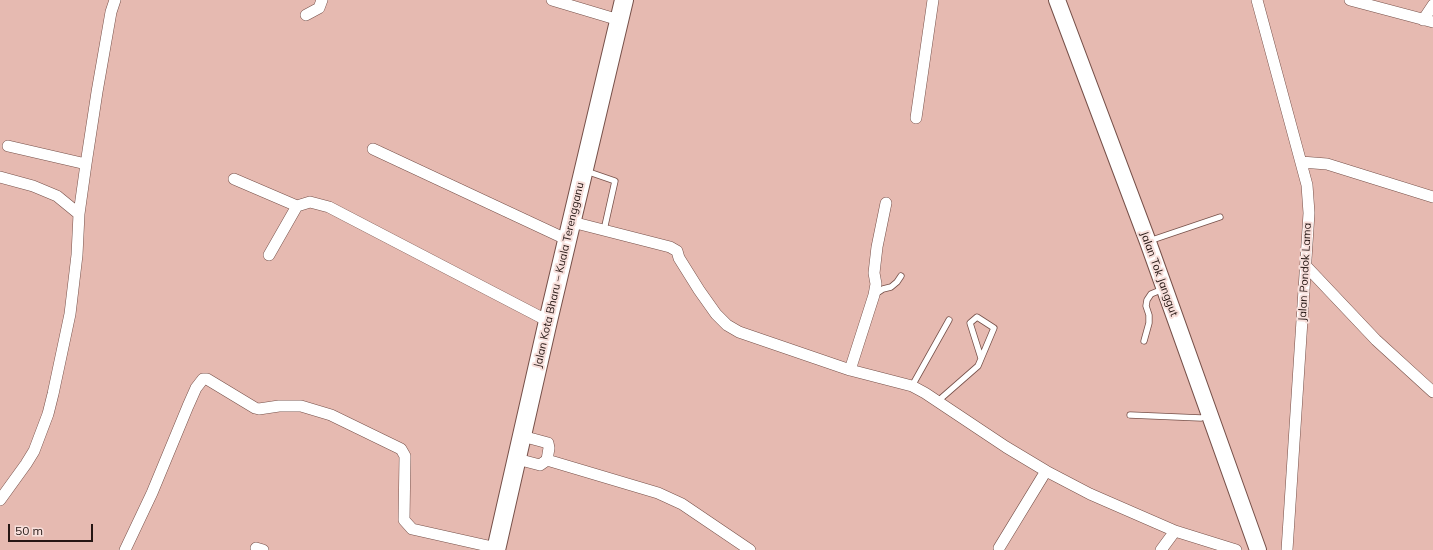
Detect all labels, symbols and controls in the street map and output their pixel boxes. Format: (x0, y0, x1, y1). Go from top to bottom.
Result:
street label: Jalan Kota Bharu – Kuala Terengganu (531, 181, 587, 369)
street label: Jalan Pondok Lama (1296, 222, 1314, 322)
street label: Jalan Tok Janggut (1137, 230, 1181, 318)
scale bar (10, 516, 95, 542)
text: 50 m (15, 523, 43, 538)

